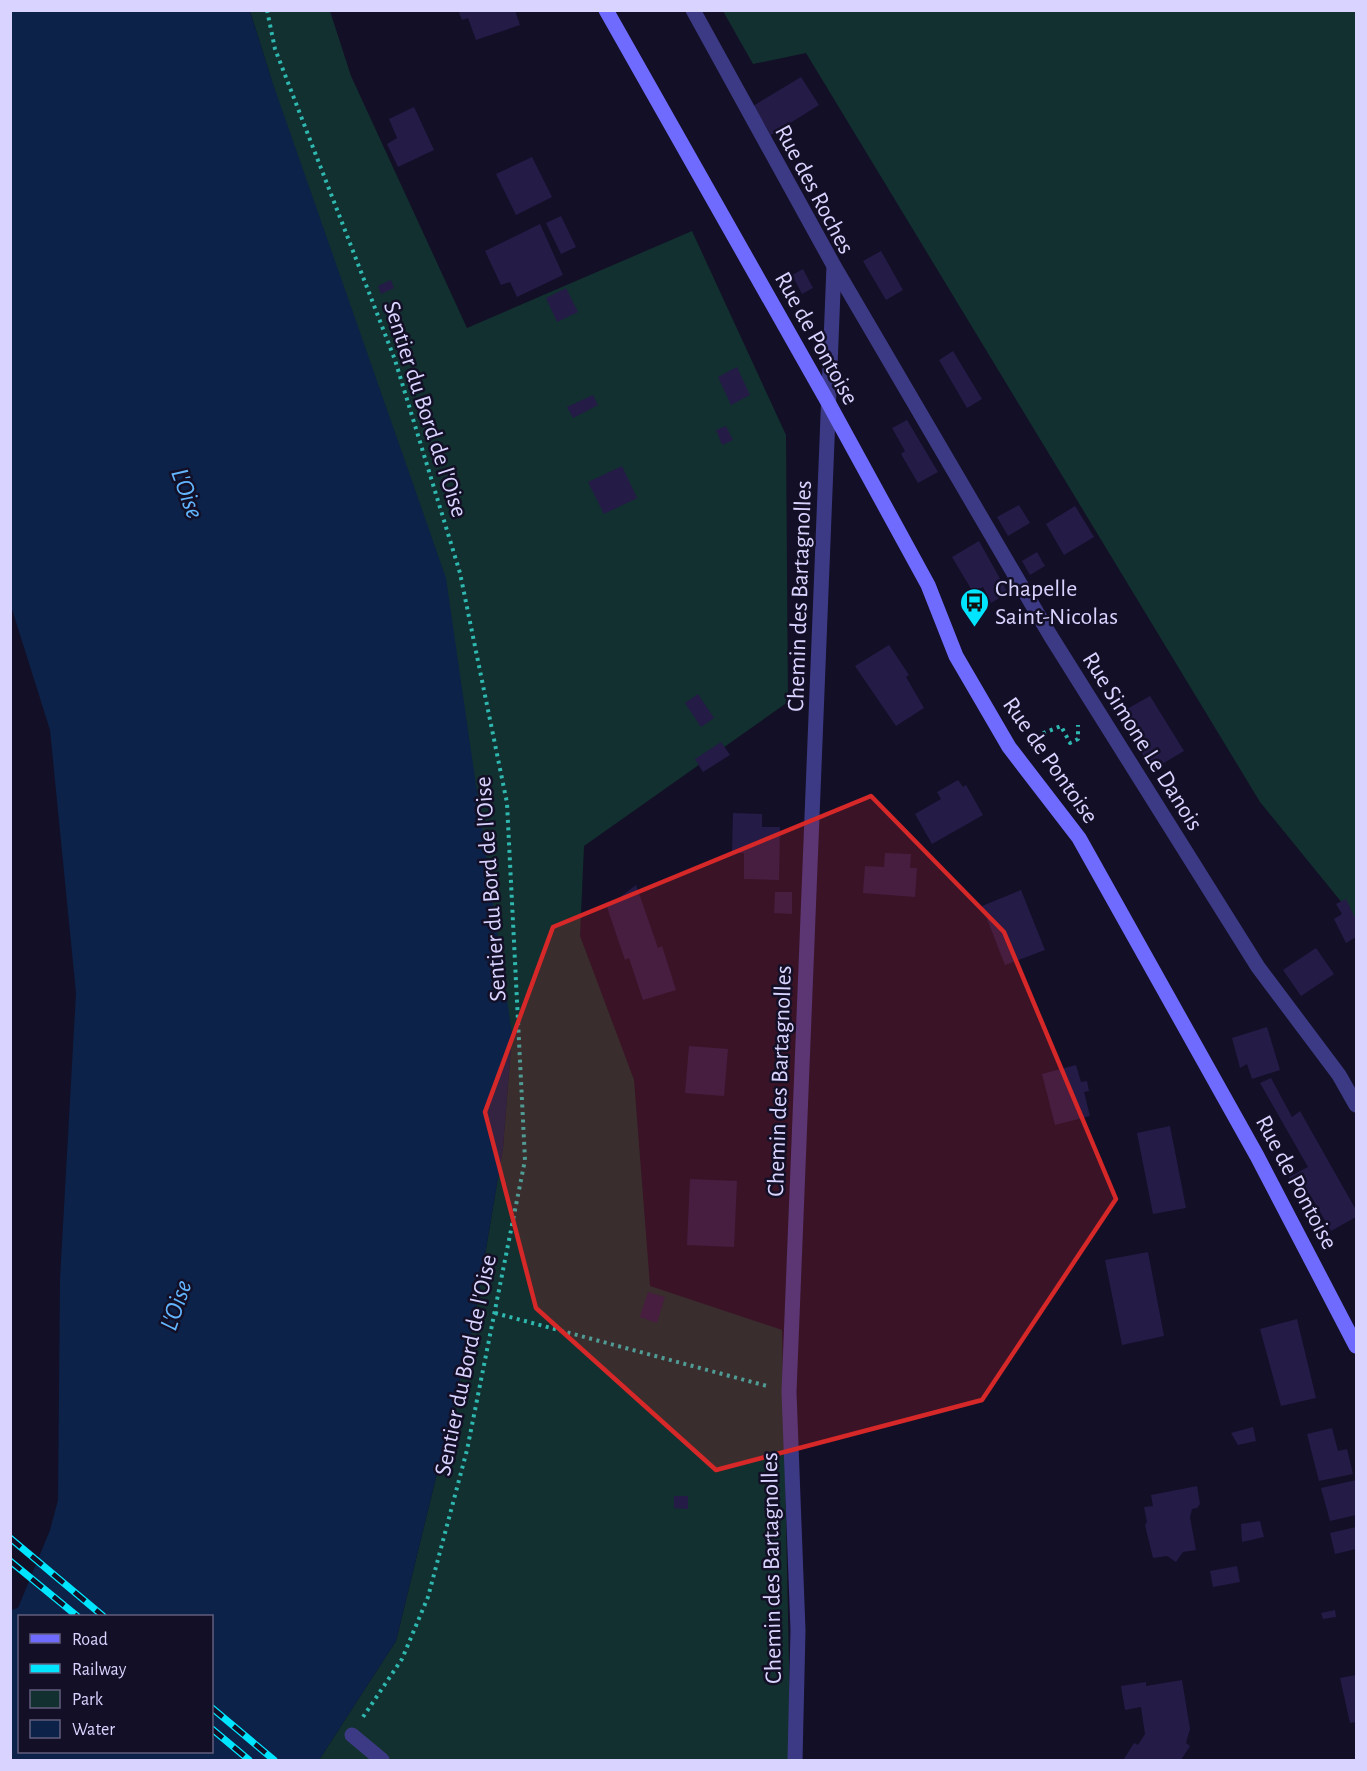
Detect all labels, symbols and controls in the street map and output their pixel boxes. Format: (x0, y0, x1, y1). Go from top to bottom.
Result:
street label: Rue des Roches (770, 121, 858, 258)
street label: Rue de Pontoise (770, 268, 862, 409)
street label: Sentier du Bord de l'Oise (379, 298, 471, 520)
water label: L'Oise (166, 465, 208, 522)
street label: Chemin des Bartagnolles (784, 480, 816, 712)
place label: Chapelle Saint-Nicolas (995, 577, 1118, 629)
bus stop icon: Chapelle Saint-Nicolas (958, 586, 990, 628)
street label: Rue Simone Le Danois (1078, 648, 1207, 835)
street label: Rue de Pontoise (998, 693, 1102, 828)
street label: Sentier du Bord de l'Oise (471, 776, 511, 1002)
street label: Chemin des Bartagnolles (764, 965, 796, 1197)
street label: Rue de Pontoise (1251, 1112, 1341, 1253)
street label: Sentier du Bord de l'Oise (431, 1252, 501, 1478)
water label: L'Oise (155, 1277, 197, 1334)
street label: Chemin des Bartagnolles (758, 1452, 786, 1684)
legend (18, 1615, 213, 1753)
text: Road (72, 1631, 108, 1649)
text: Railway (72, 1661, 127, 1679)
text: Park (72, 1691, 104, 1709)
text: Water (72, 1721, 115, 1739)

